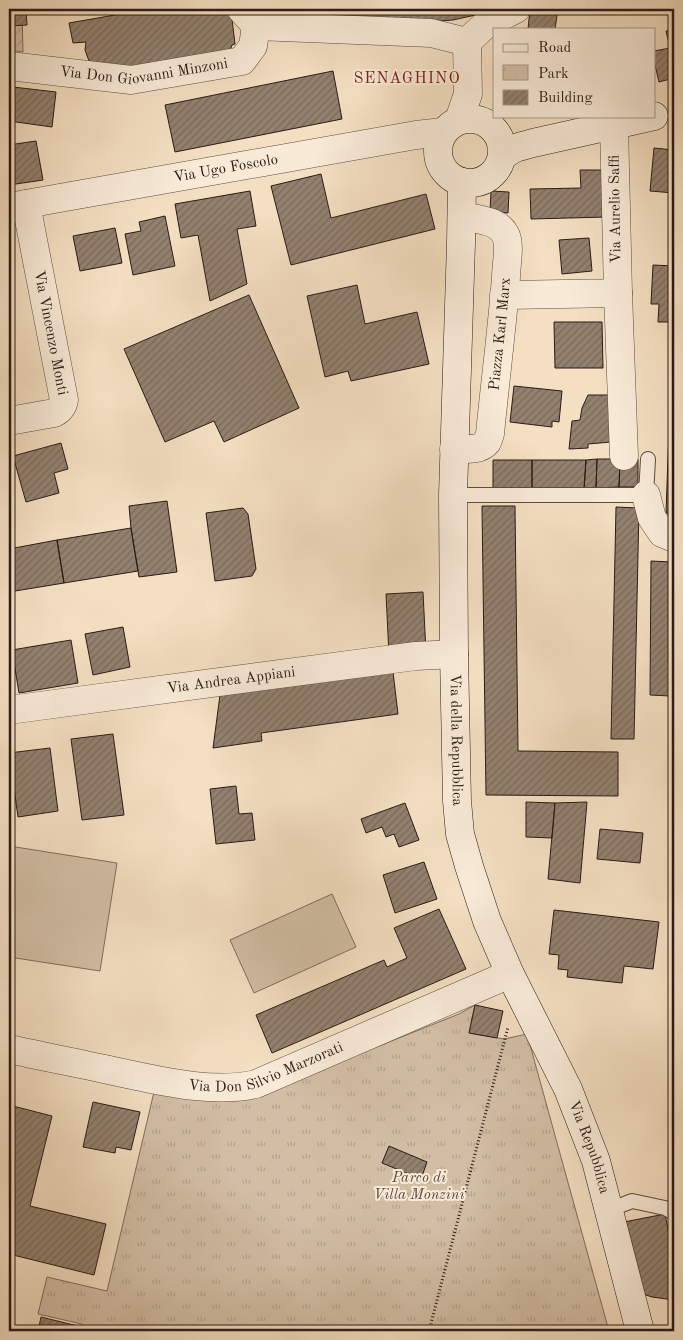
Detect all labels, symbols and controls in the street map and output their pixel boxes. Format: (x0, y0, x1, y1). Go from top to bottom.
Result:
legend (493, 28, 656, 118)
text: Road (538, 41, 572, 56)
street label: Via Don Giovanni Minzoni (59, 56, 229, 88)
text: Park (538, 67, 569, 82)
district label: SENAGHINO (353, 71, 461, 87)
text: Building (538, 91, 593, 106)
street label: Via Ugo Foscolo (172, 152, 279, 185)
street label: Via Aurelio Saffi (608, 155, 624, 263)
street label: Via Vincenzo Monti (31, 269, 69, 397)
street label: Piazza Karl Marx (487, 277, 513, 391)
street label: Via Andrea Appiani (166, 665, 296, 696)
street label: Via della Repubblica (447, 674, 465, 807)
street label: Via Don Silvio Marzorati (187, 1040, 345, 1095)
street label: Via Repubblica (566, 1099, 612, 1196)
park label: Parco di Villa Monzini (374, 1171, 464, 1203)

